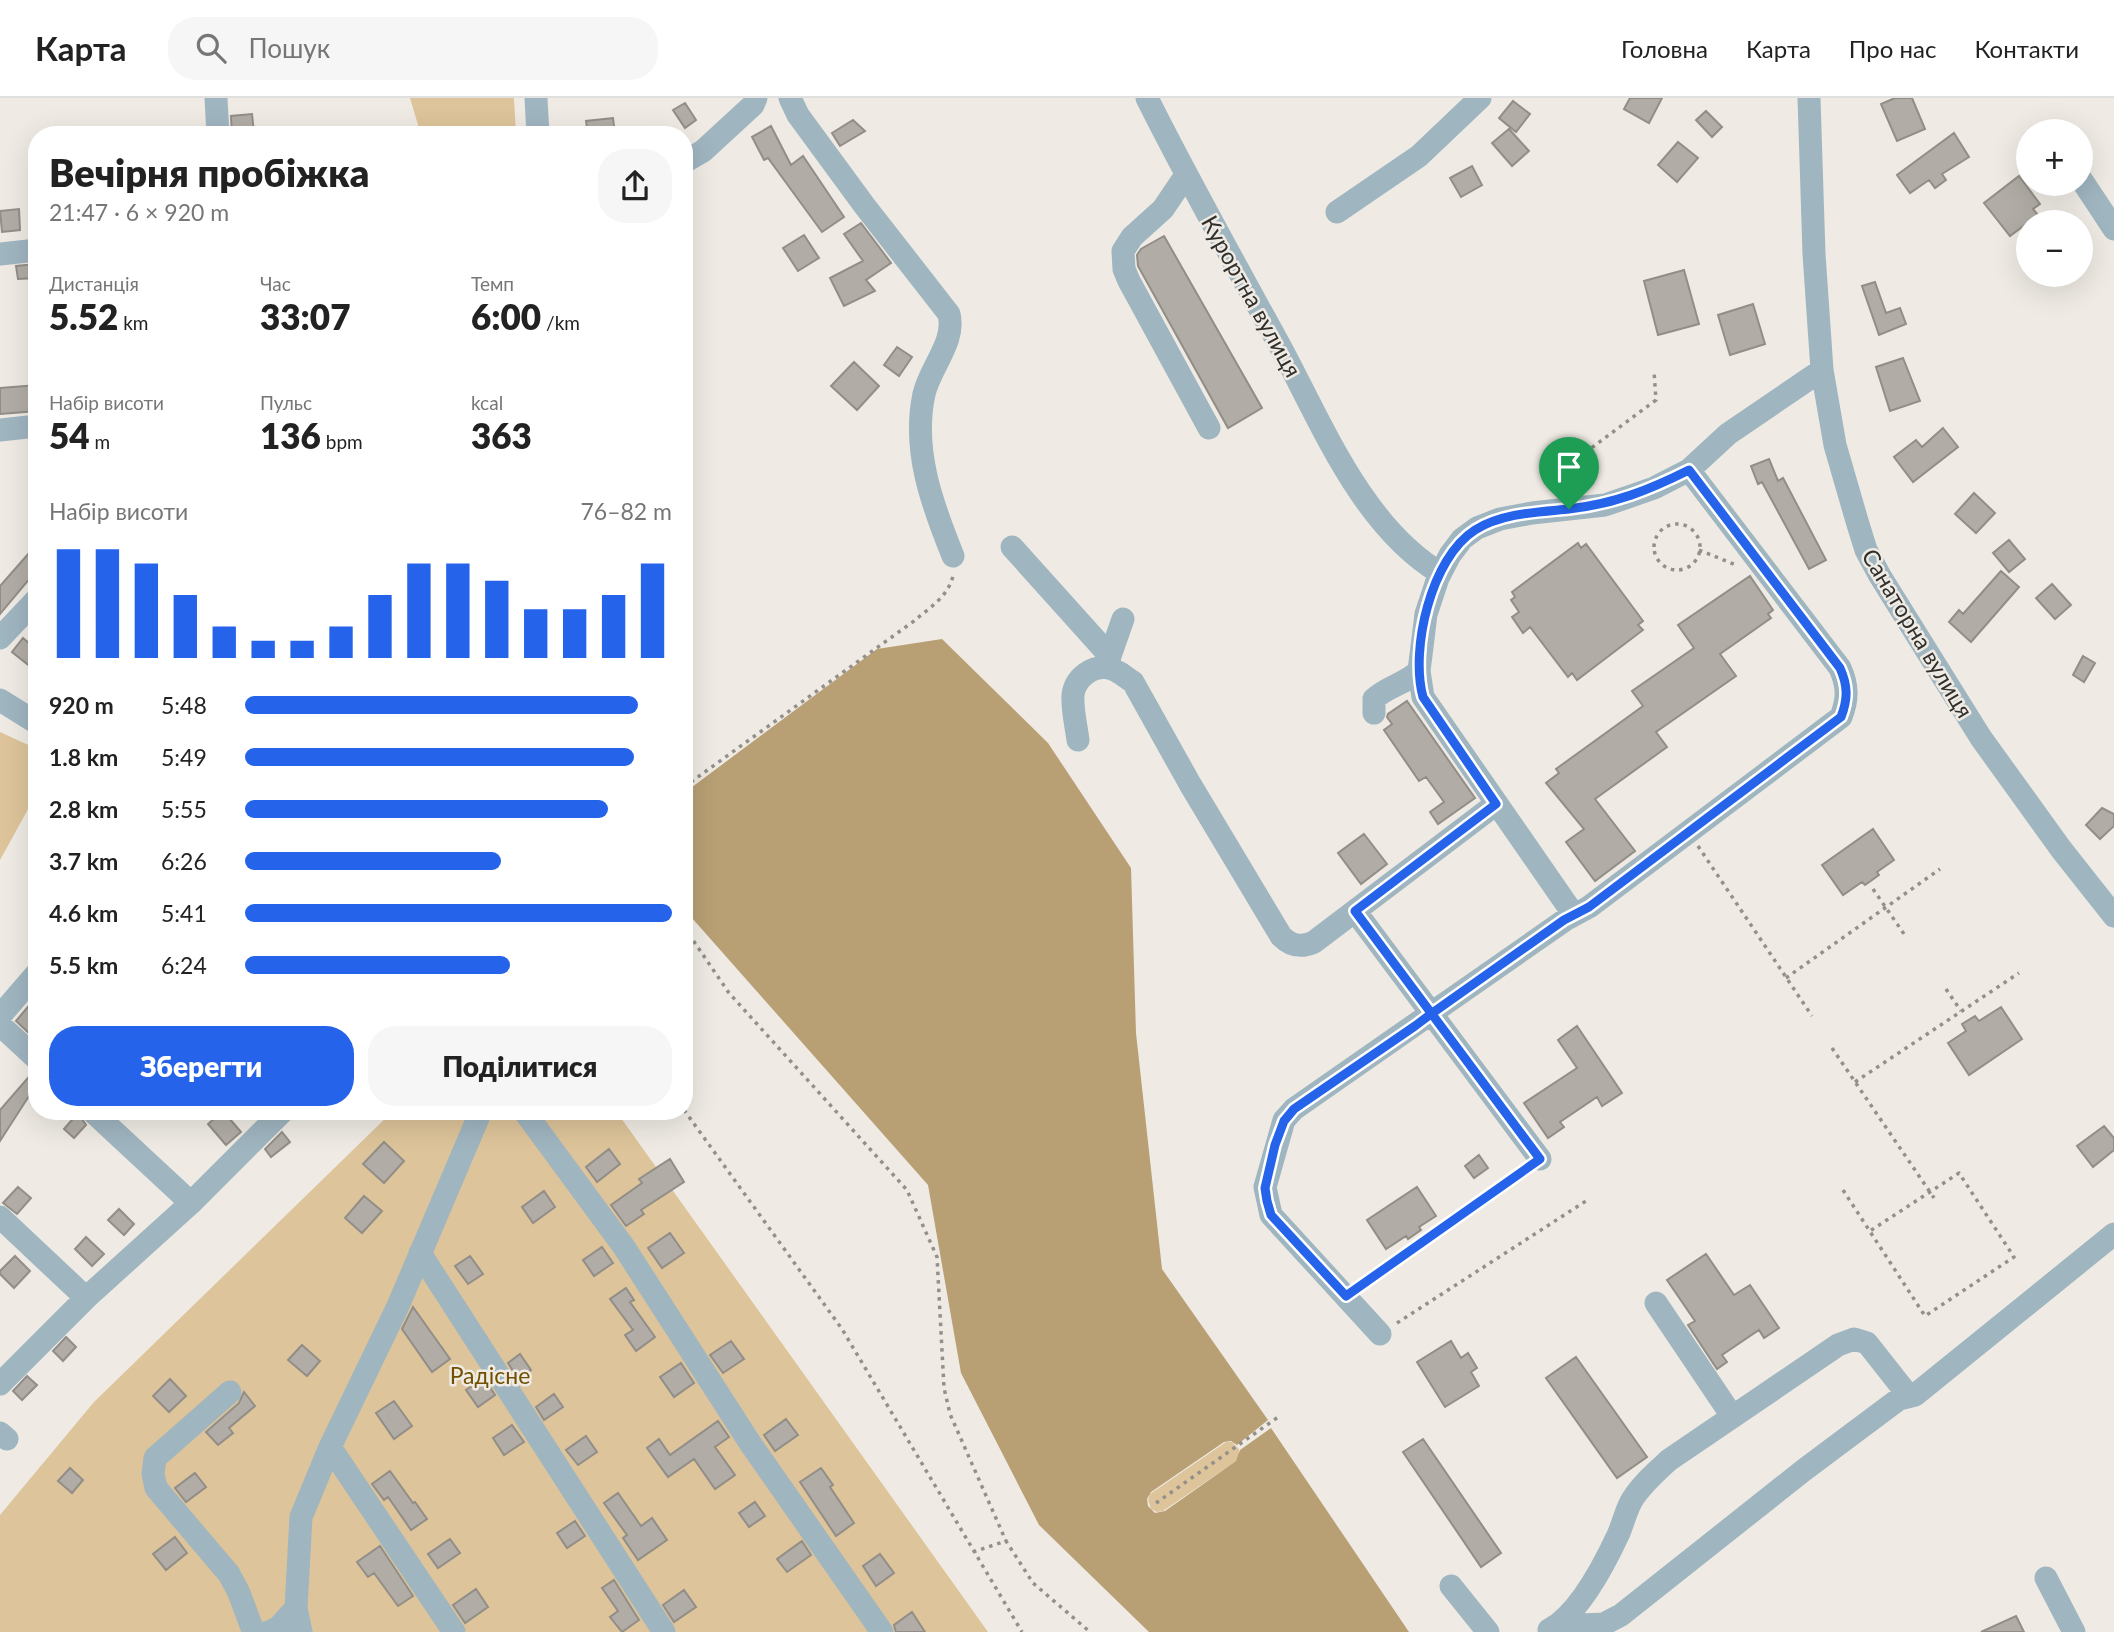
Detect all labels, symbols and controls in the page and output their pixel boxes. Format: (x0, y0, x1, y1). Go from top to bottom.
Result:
search box (168, 17, 658, 80)
text: Карта (35, 28, 126, 68)
icon: search (192, 29, 230, 67)
text: Пошук (248, 32, 330, 64)
text: Головна (1621, 34, 1708, 63)
text: Карта (1746, 34, 1811, 63)
text: Про нас (1849, 34, 1936, 63)
text: Контакти (1974, 34, 2079, 63)
map controls (2016, 119, 2093, 287)
button: + (2016, 119, 2093, 196)
text: Вечірня пробіжка (49, 149, 369, 195)
button: share (598, 149, 672, 223)
text: 21:47 · 6 × 920 m (49, 198, 229, 226)
street label: Курортна вулиця (1196, 210, 1308, 382)
button: − (2016, 210, 2093, 287)
text: Дистанція (49, 272, 139, 295)
text: Час (260, 272, 291, 295)
text: Темп (471, 272, 514, 295)
text: 5.52 (49, 295, 118, 337)
text: 33:07 (260, 295, 350, 337)
text: 6:00 (471, 295, 541, 337)
text: km (118, 311, 148, 334)
text: /km (541, 311, 580, 334)
text: Набір висоти (49, 391, 164, 414)
text: Пульс (260, 391, 312, 414)
text: kcal (471, 391, 503, 414)
text: 54 (49, 414, 90, 456)
text: 136 (260, 414, 321, 456)
text: 363 (471, 414, 532, 456)
text: m (90, 430, 110, 453)
text: bpm (321, 430, 363, 453)
pin (1539, 437, 1599, 509)
icon: arrive (1550, 448, 1588, 486)
text: Набір висоти (49, 497, 188, 525)
text: 76–82 m (580, 497, 672, 525)
street label: Санаторна вулиця (1857, 543, 1979, 723)
text: 920 m (49, 691, 114, 719)
text: 5:48 (161, 691, 207, 719)
text: 1.8 km (49, 743, 118, 771)
text: 5:49 (161, 743, 207, 771)
text: 2.8 km (49, 795, 118, 823)
text: 5:55 (161, 795, 207, 823)
text: 3.7 km (49, 847, 118, 875)
text: 6:26 (161, 847, 207, 875)
text: 4.6 km (49, 899, 118, 927)
text: 5:41 (161, 899, 207, 927)
text: 5.5 km (49, 951, 118, 979)
text: 6:24 (161, 951, 207, 979)
button: Зберегти (49, 1026, 354, 1106)
button: Поділитися (368, 1026, 672, 1106)
park label: Радісне (450, 1361, 530, 1389)

